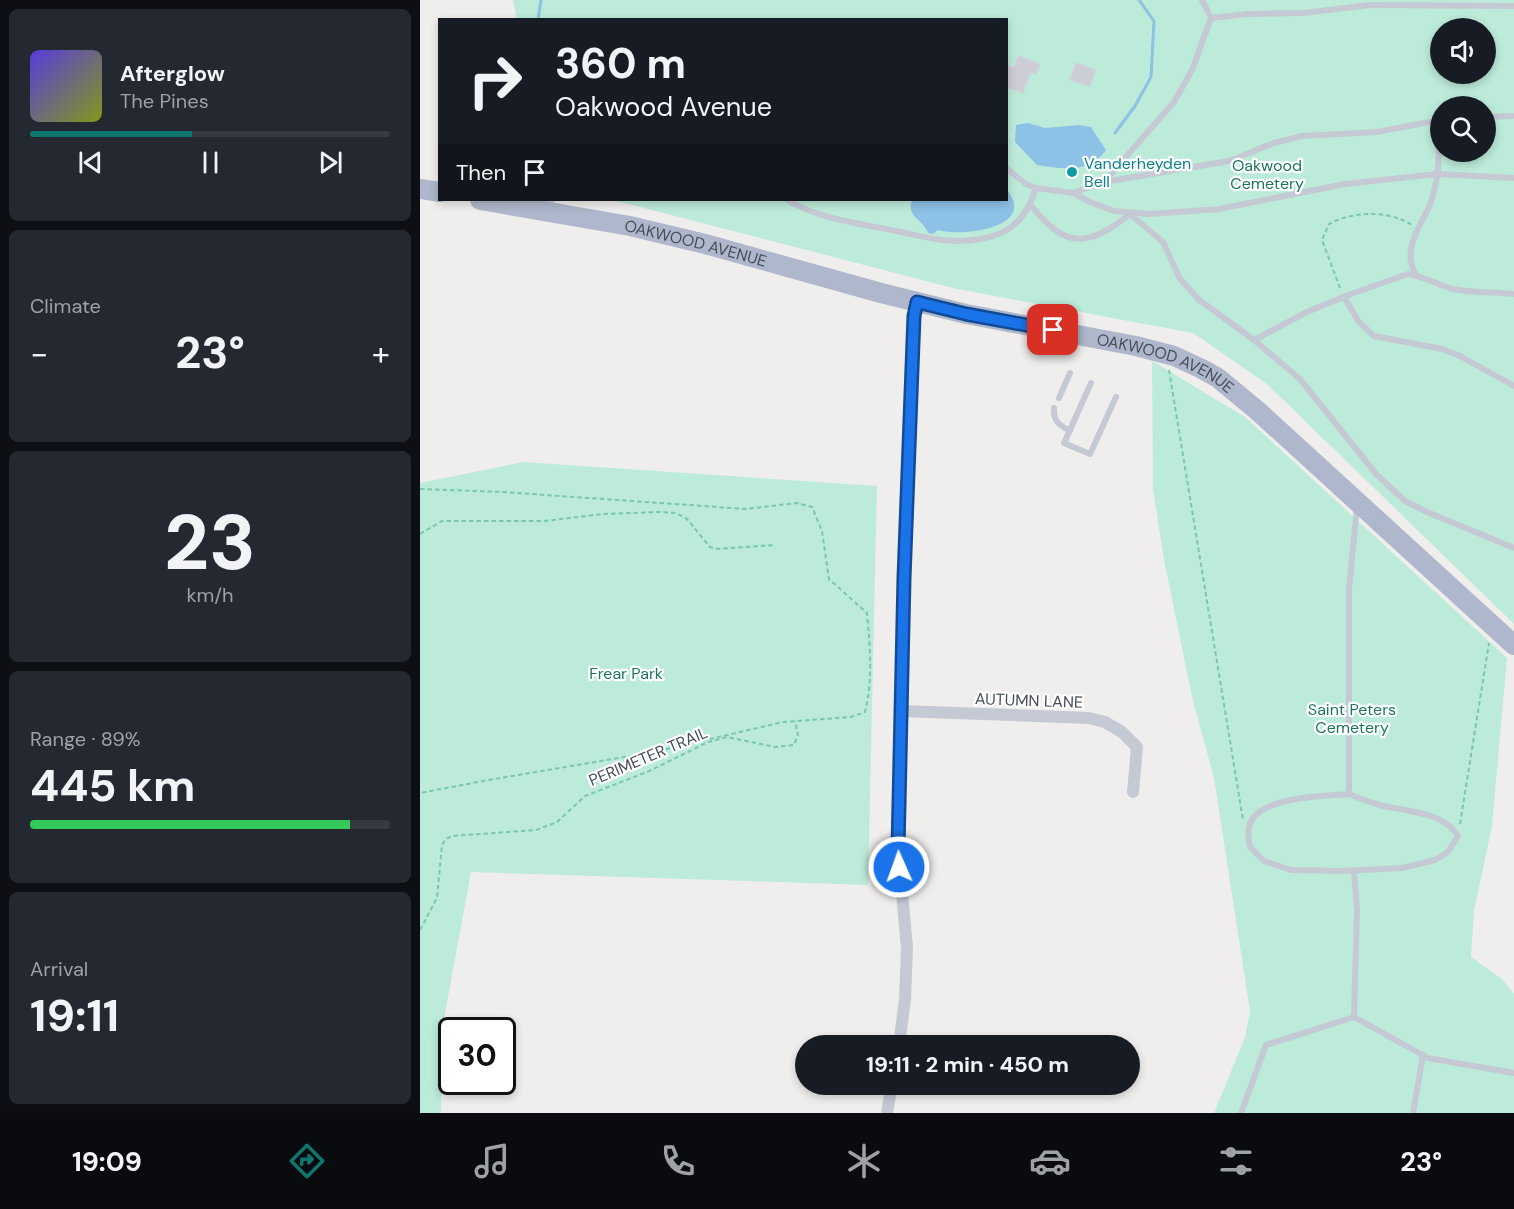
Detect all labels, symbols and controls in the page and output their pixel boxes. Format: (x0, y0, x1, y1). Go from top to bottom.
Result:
map controls (1430, 18, 1496, 162)
button: sound (1430, 18, 1496, 84)
text: 360 m (555, 36, 686, 91)
icon: right (456, 42, 534, 120)
text: Afterglow (120, 59, 225, 88)
text: The Pines (120, 88, 209, 114)
text: Oakwood Avenue (555, 89, 772, 124)
button: search (1430, 96, 1496, 162)
icon: previous (74, 146, 107, 179)
icon: pause (194, 146, 227, 179)
icon: next (314, 146, 347, 179)
place label: Vanderheyden Bell (1084, 153, 1191, 192)
park label: Oakwood Cemetery (1230, 155, 1304, 194)
icon: arrive (518, 156, 551, 189)
text: Then (456, 158, 506, 187)
marker: Vanderheyden Bell (1065, 165, 1079, 179)
street label: OAKWOOD AVENUE (622, 215, 769, 272)
text: Climate (30, 293, 101, 319)
pin (1027, 304, 1078, 355)
icon: arrive (1036, 313, 1069, 346)
text: 23° (175, 323, 245, 382)
street label: OAKWOOD AVENUE (1095, 329, 1238, 398)
text: − (30, 332, 48, 375)
text: + (372, 332, 390, 375)
text: 23 (164, 492, 256, 593)
text: km/h (186, 582, 234, 608)
park label: Frear Park (589, 663, 663, 684)
street label: AUTUMN LANE (975, 688, 1083, 713)
park label: Saint Peters Cemetery (1308, 699, 1396, 738)
street label: PERIMETER TRAIL (586, 722, 711, 791)
text: Range · 89% (30, 726, 141, 752)
text: 445 km (30, 756, 195, 815)
position arrow (867, 835, 931, 899)
text: Arrival (30, 956, 88, 982)
text: 19:11 (30, 986, 119, 1045)
speed limit sign: 30 (438, 1017, 516, 1095)
text: 19:11 · 2 min · 450 m (866, 1050, 1069, 1079)
icon: directions (286, 1140, 328, 1182)
icon: music (471, 1140, 513, 1182)
icon: phone (657, 1140, 699, 1182)
icon: climate (843, 1140, 885, 1182)
icon: car (1029, 1140, 1071, 1182)
icon: filters (1215, 1140, 1257, 1182)
text: 19:09 (72, 1144, 142, 1179)
text: 23° (1400, 1144, 1442, 1179)

